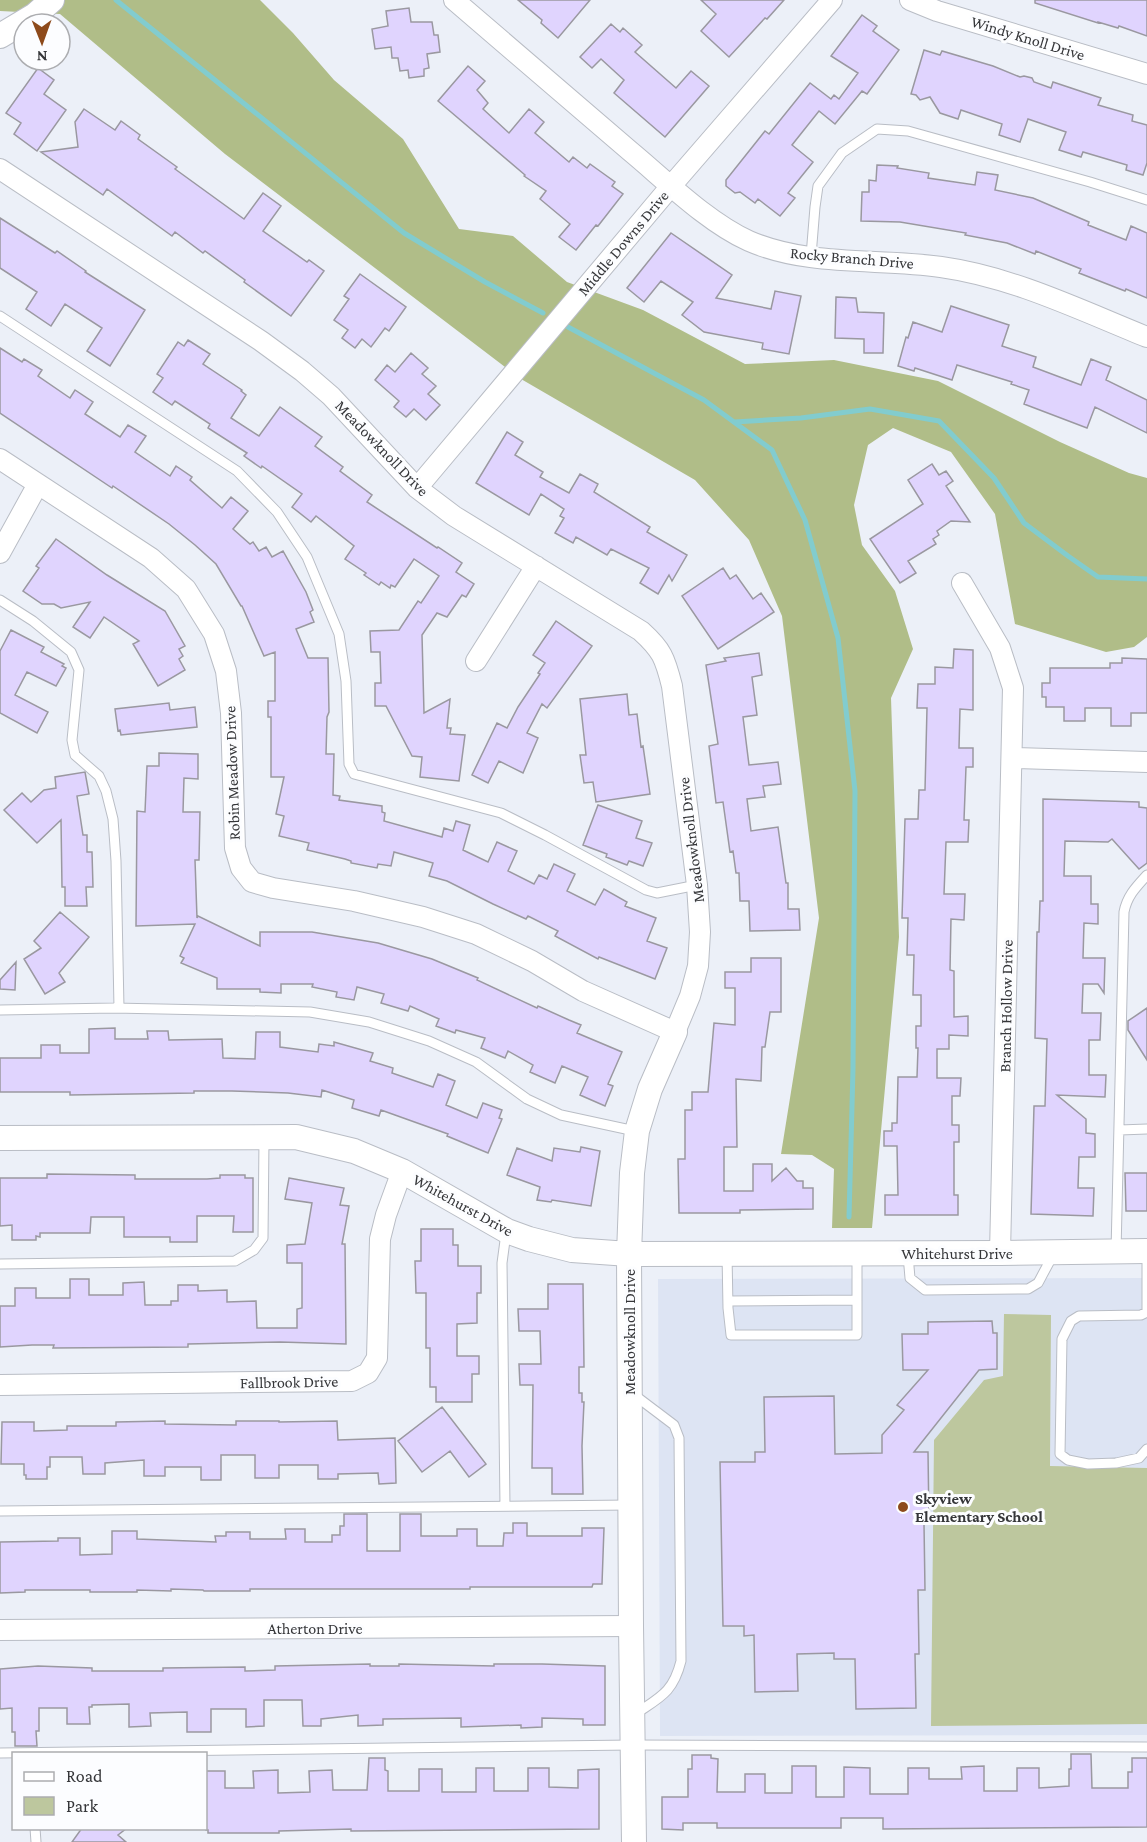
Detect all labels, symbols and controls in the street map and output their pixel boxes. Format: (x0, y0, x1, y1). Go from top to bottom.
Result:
north arrow (12, 12, 72, 72)
street label: Windy Knoll Drive (969, 13, 1087, 64)
text: N (37, 48, 48, 65)
street label: Middle Downs Drive (574, 187, 672, 299)
street label: Rocky Branch Drive (789, 244, 915, 273)
street label: Meadowknoll Drive (332, 397, 432, 499)
street label: Robin Meadow Drive (221, 706, 243, 840)
street label: Meadowknoll Drive (675, 776, 707, 904)
street label: Branch Hollow Drive (996, 940, 1016, 1072)
street label: Whitehurst Drive (410, 1170, 516, 1240)
street label: Whitehurst Drive (901, 1245, 1013, 1262)
street label: Meadowknoll Drive (621, 1269, 638, 1395)
street label: Fallbrook Drive (240, 1373, 338, 1391)
place label: Skyview Elementary School (915, 1490, 1043, 1525)
marker: Skyview Elementary School (896, 1500, 910, 1514)
street label: Atherton Drive (267, 1620, 363, 1637)
legend (12, 1752, 207, 1830)
text: Road (66, 1766, 103, 1786)
text: Park (66, 1796, 98, 1816)

